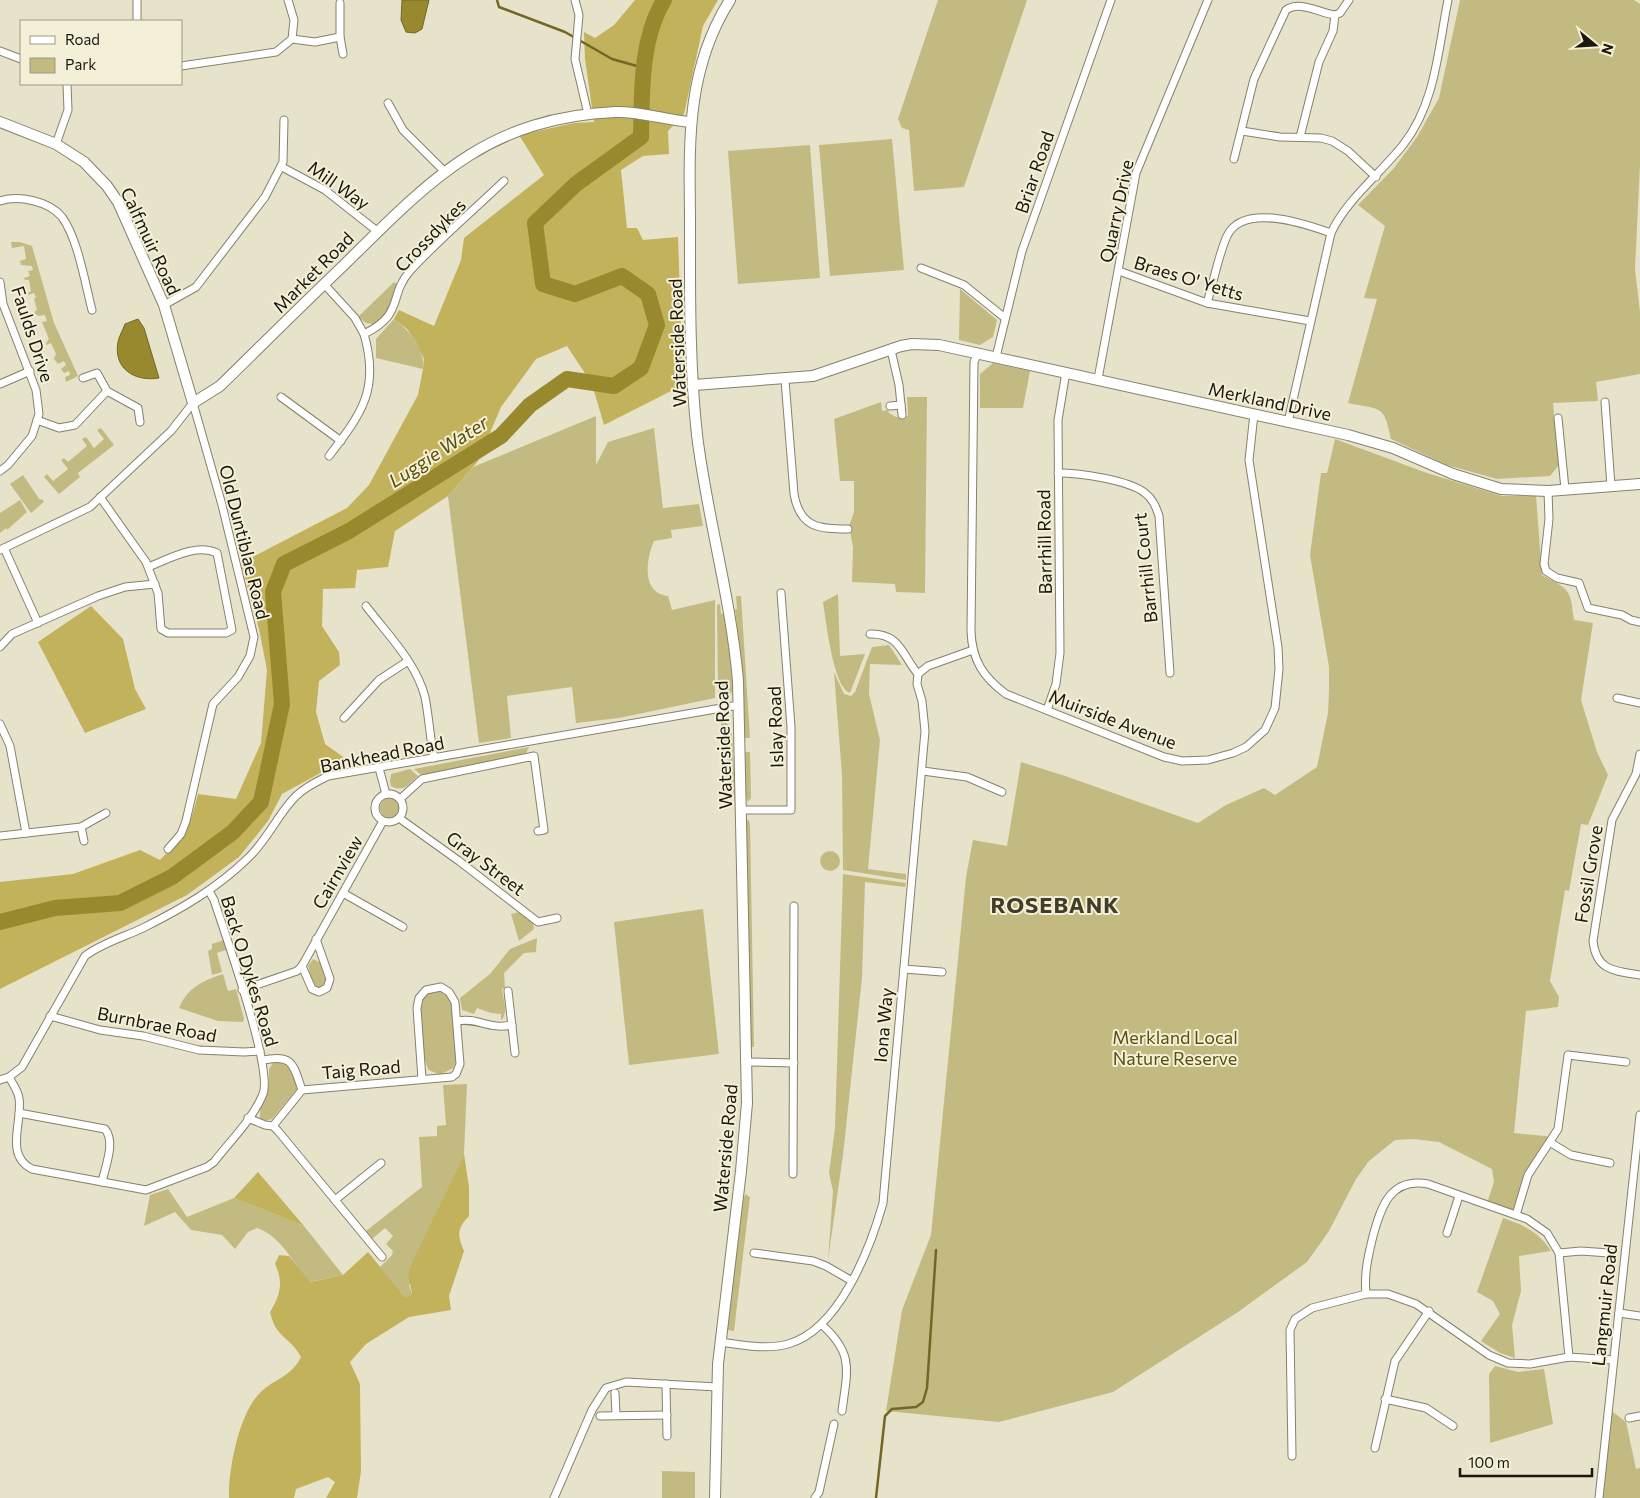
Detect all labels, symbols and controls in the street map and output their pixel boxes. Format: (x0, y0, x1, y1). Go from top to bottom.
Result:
legend (20, 20, 182, 85)
north arrow (1570, 20, 1620, 70)
text: Road (65, 30, 100, 48)
text: N (1598, 42, 1618, 57)
text: Park (65, 55, 96, 73)
street label: Briar Road (1010, 128, 1058, 216)
street label: Mill Way (304, 156, 374, 214)
street label: Quarry Drive (1094, 157, 1138, 265)
street label: Calfmuir Road (116, 184, 186, 298)
street label: Crossdykes (390, 194, 470, 276)
street label: Market Road (268, 227, 358, 317)
street label: Braes O' Yetts (1132, 251, 1246, 305)
street label: Waterside Road (664, 278, 690, 408)
street label: Faulds Drive (7, 283, 59, 385)
street label: Merkland Drive (1206, 377, 1334, 425)
water label: Luggie Water (384, 409, 493, 492)
street label: Old Duntiblae Road (215, 463, 275, 621)
street label: Barrhill Road (1032, 489, 1056, 595)
street label: Barrhill Court (1128, 512, 1162, 624)
street label: Waterside Road (710, 680, 736, 810)
street label: Muirside Avenue (1046, 685, 1180, 753)
street label: Islay Road (763, 686, 787, 768)
street label: Bankhead Road (318, 731, 446, 777)
street label: Fossil Grove (1569, 824, 1607, 924)
street label: Gray Street (442, 826, 530, 900)
street label: Cairnview (307, 831, 367, 913)
district label: ROSEBANK (990, 891, 1120, 918)
street label: Back O Dykes Road (217, 893, 283, 1049)
street label: Iona Way (869, 987, 897, 1063)
street label: Burnbrae Road (95, 1002, 219, 1046)
park label: Merkland Local Nature Reserve (1112, 1026, 1238, 1069)
street label: Taig Road (321, 1055, 401, 1083)
street label: Waterside Road (708, 1083, 742, 1213)
street label: Langmuir Road (1587, 1243, 1621, 1367)
scale bar (1460, 1446, 1592, 1478)
text: 100 m (1468, 1453, 1510, 1471)

